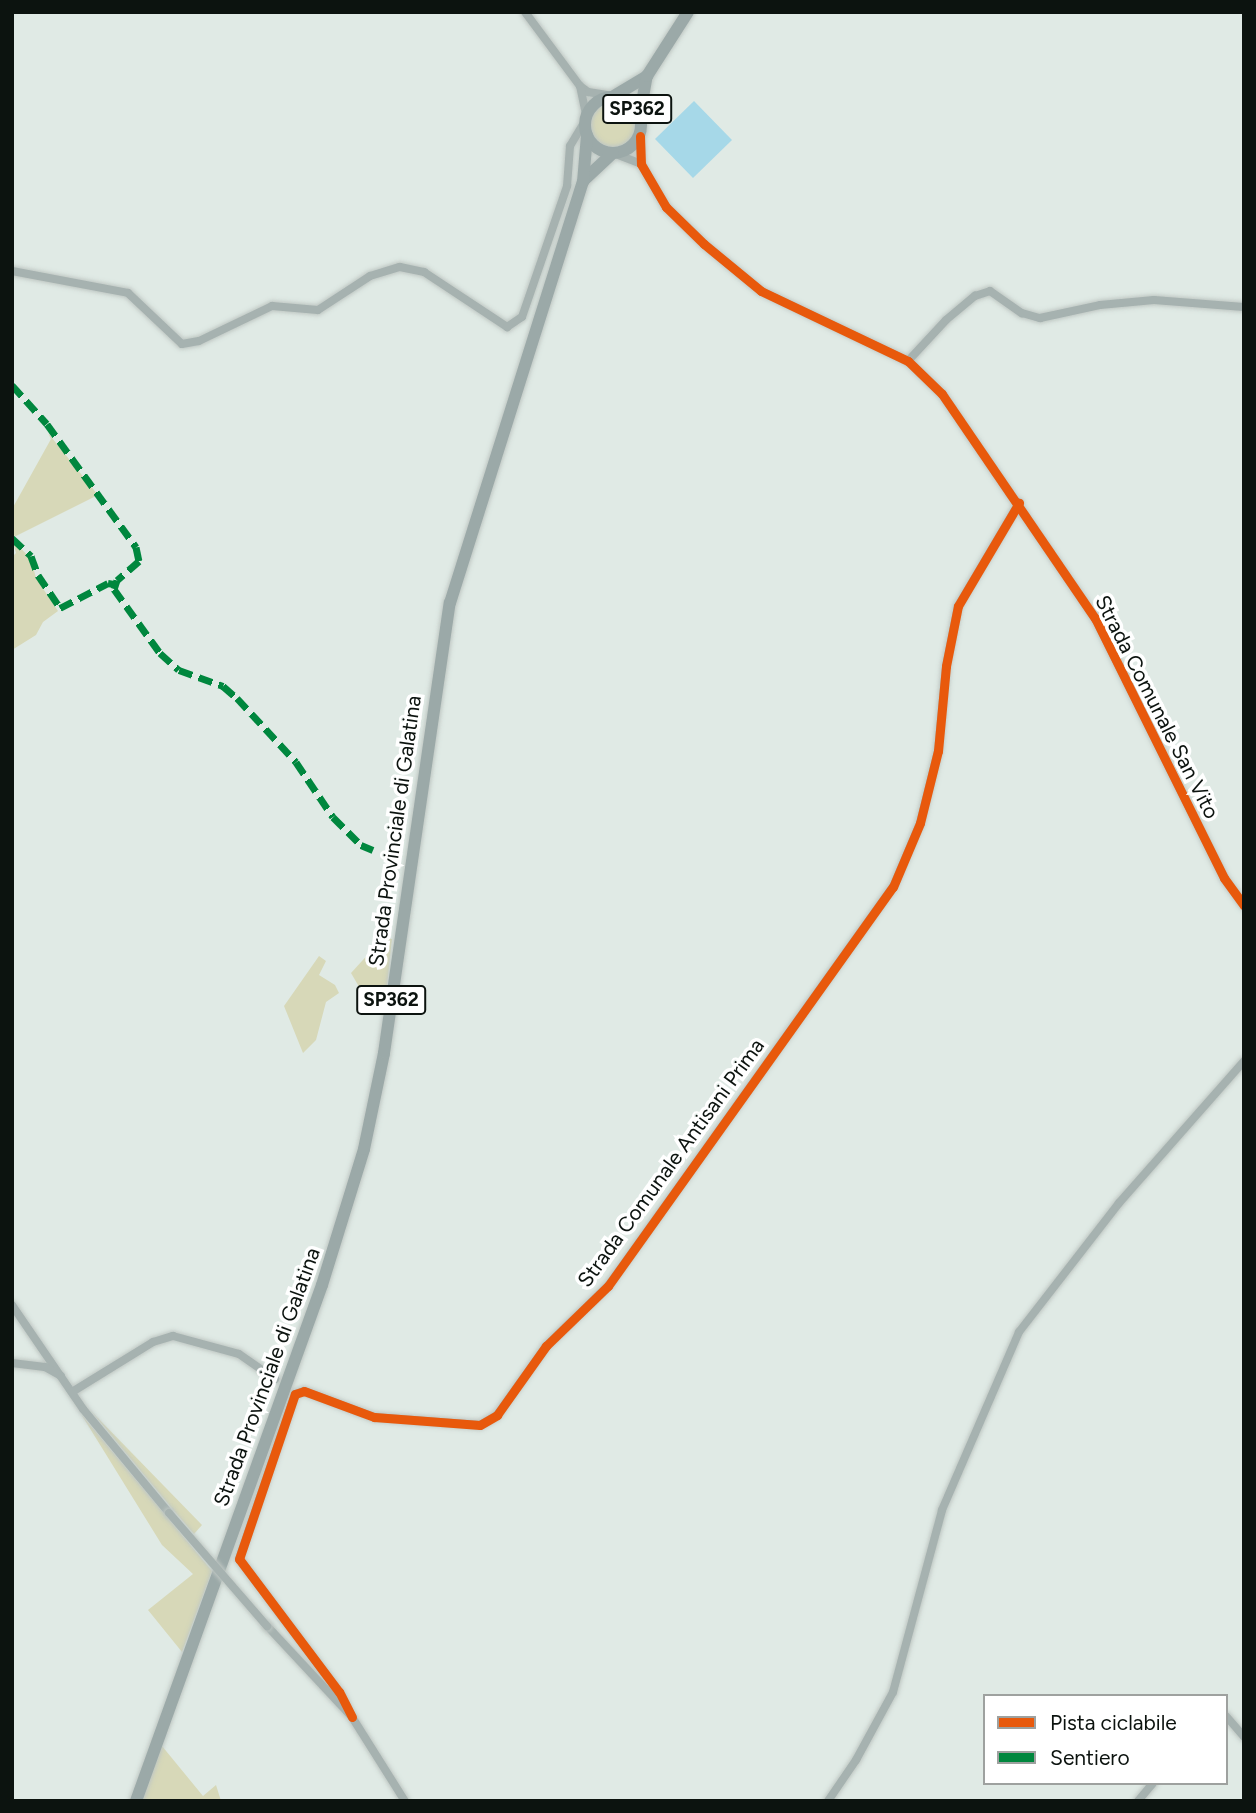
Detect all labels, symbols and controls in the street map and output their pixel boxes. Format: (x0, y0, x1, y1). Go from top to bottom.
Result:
road number: SP362 (602, 94, 672, 124)
street label: Strada Comunale San Vito (1090, 591, 1224, 823)
street label: Strada Provinciale di Galatina (364, 694, 426, 968)
road number: SP362 (356, 984, 426, 1016)
street label: Strada Comunale Antisani Prima (572, 1034, 770, 1292)
street label: Strada Provinciale di Galatina (208, 1244, 326, 1510)
legend (983, 1694, 1228, 1785)
text: Pista ciclabile (1050, 1710, 1177, 1735)
text: Sentiero (1050, 1745, 1130, 1770)

